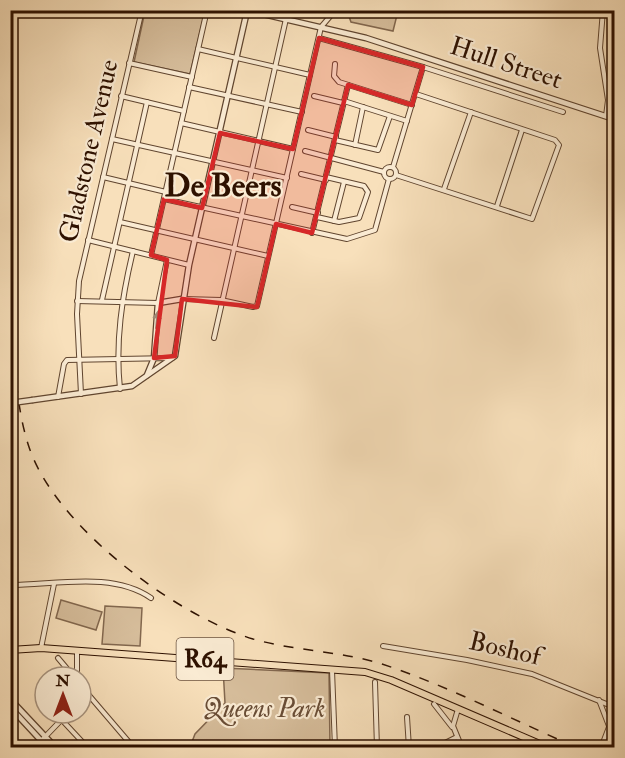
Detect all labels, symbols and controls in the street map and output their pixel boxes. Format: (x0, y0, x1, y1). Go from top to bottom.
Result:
street label: Hull Street (446, 30, 566, 96)
street label: Gladstone Avenue (52, 56, 126, 246)
district label: De Beers (165, 166, 281, 206)
one-way arrow (152, 311, 161, 330)
street label: Boshof (466, 625, 548, 674)
road number: R64 (176, 638, 234, 680)
north arrow (33, 665, 93, 725)
text: N (55, 671, 71, 691)
park label: Queens Park (203, 693, 325, 726)

